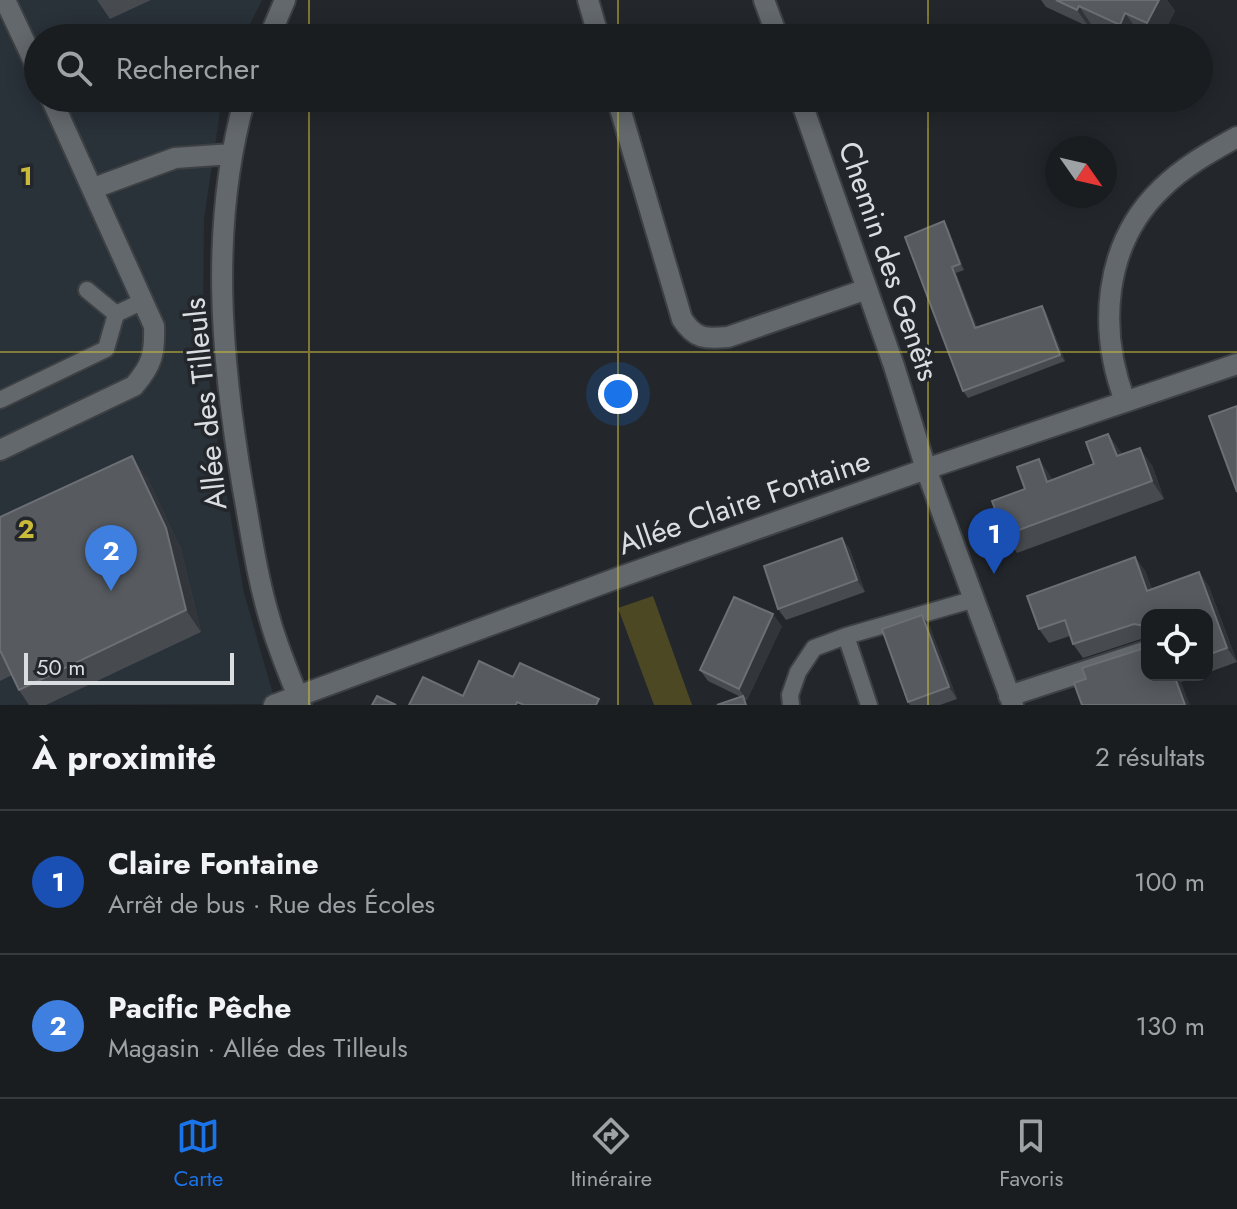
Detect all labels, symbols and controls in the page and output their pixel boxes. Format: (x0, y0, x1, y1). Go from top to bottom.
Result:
search box (24, 24, 1213, 112)
icon: search (52, 46, 96, 90)
text: Rechercher (116, 47, 259, 90)
street label: Chemin des Genêts (828, 136, 950, 386)
north arrow (1045, 136, 1117, 208)
text: 1 (19, 157, 33, 195)
street label: Allée des Tilleuls (172, 296, 238, 512)
your location (598, 374, 638, 414)
street label: Allée Claire Fontaine (612, 439, 876, 565)
pin: 1 (968, 508, 1020, 574)
text: 2 (17, 510, 35, 548)
pin: 2 (85, 525, 137, 591)
map controls (1141, 609, 1213, 681)
button: locate (1141, 609, 1213, 681)
scale bar (24, 649, 234, 685)
text: 50 m (36, 651, 85, 683)
text: À proximité (32, 733, 216, 782)
text: 2 résultats (1095, 738, 1205, 776)
text: Claire Fontaine (108, 842, 319, 885)
text: 1 (51, 863, 65, 901)
text: 100 m (1134, 863, 1205, 901)
text: Arrêt de bus · Rue des Écoles (108, 885, 435, 923)
text: Pacific Pêche (108, 986, 292, 1029)
text: 2 (49, 1007, 67, 1045)
text: 130 m (1135, 1007, 1205, 1045)
text: Magasin · Allée des Tilleuls (108, 1029, 408, 1067)
tab: Carte (174, 1114, 223, 1194)
tab: Itinéraire (570, 1114, 652, 1194)
tab: Favoris (999, 1114, 1063, 1194)

